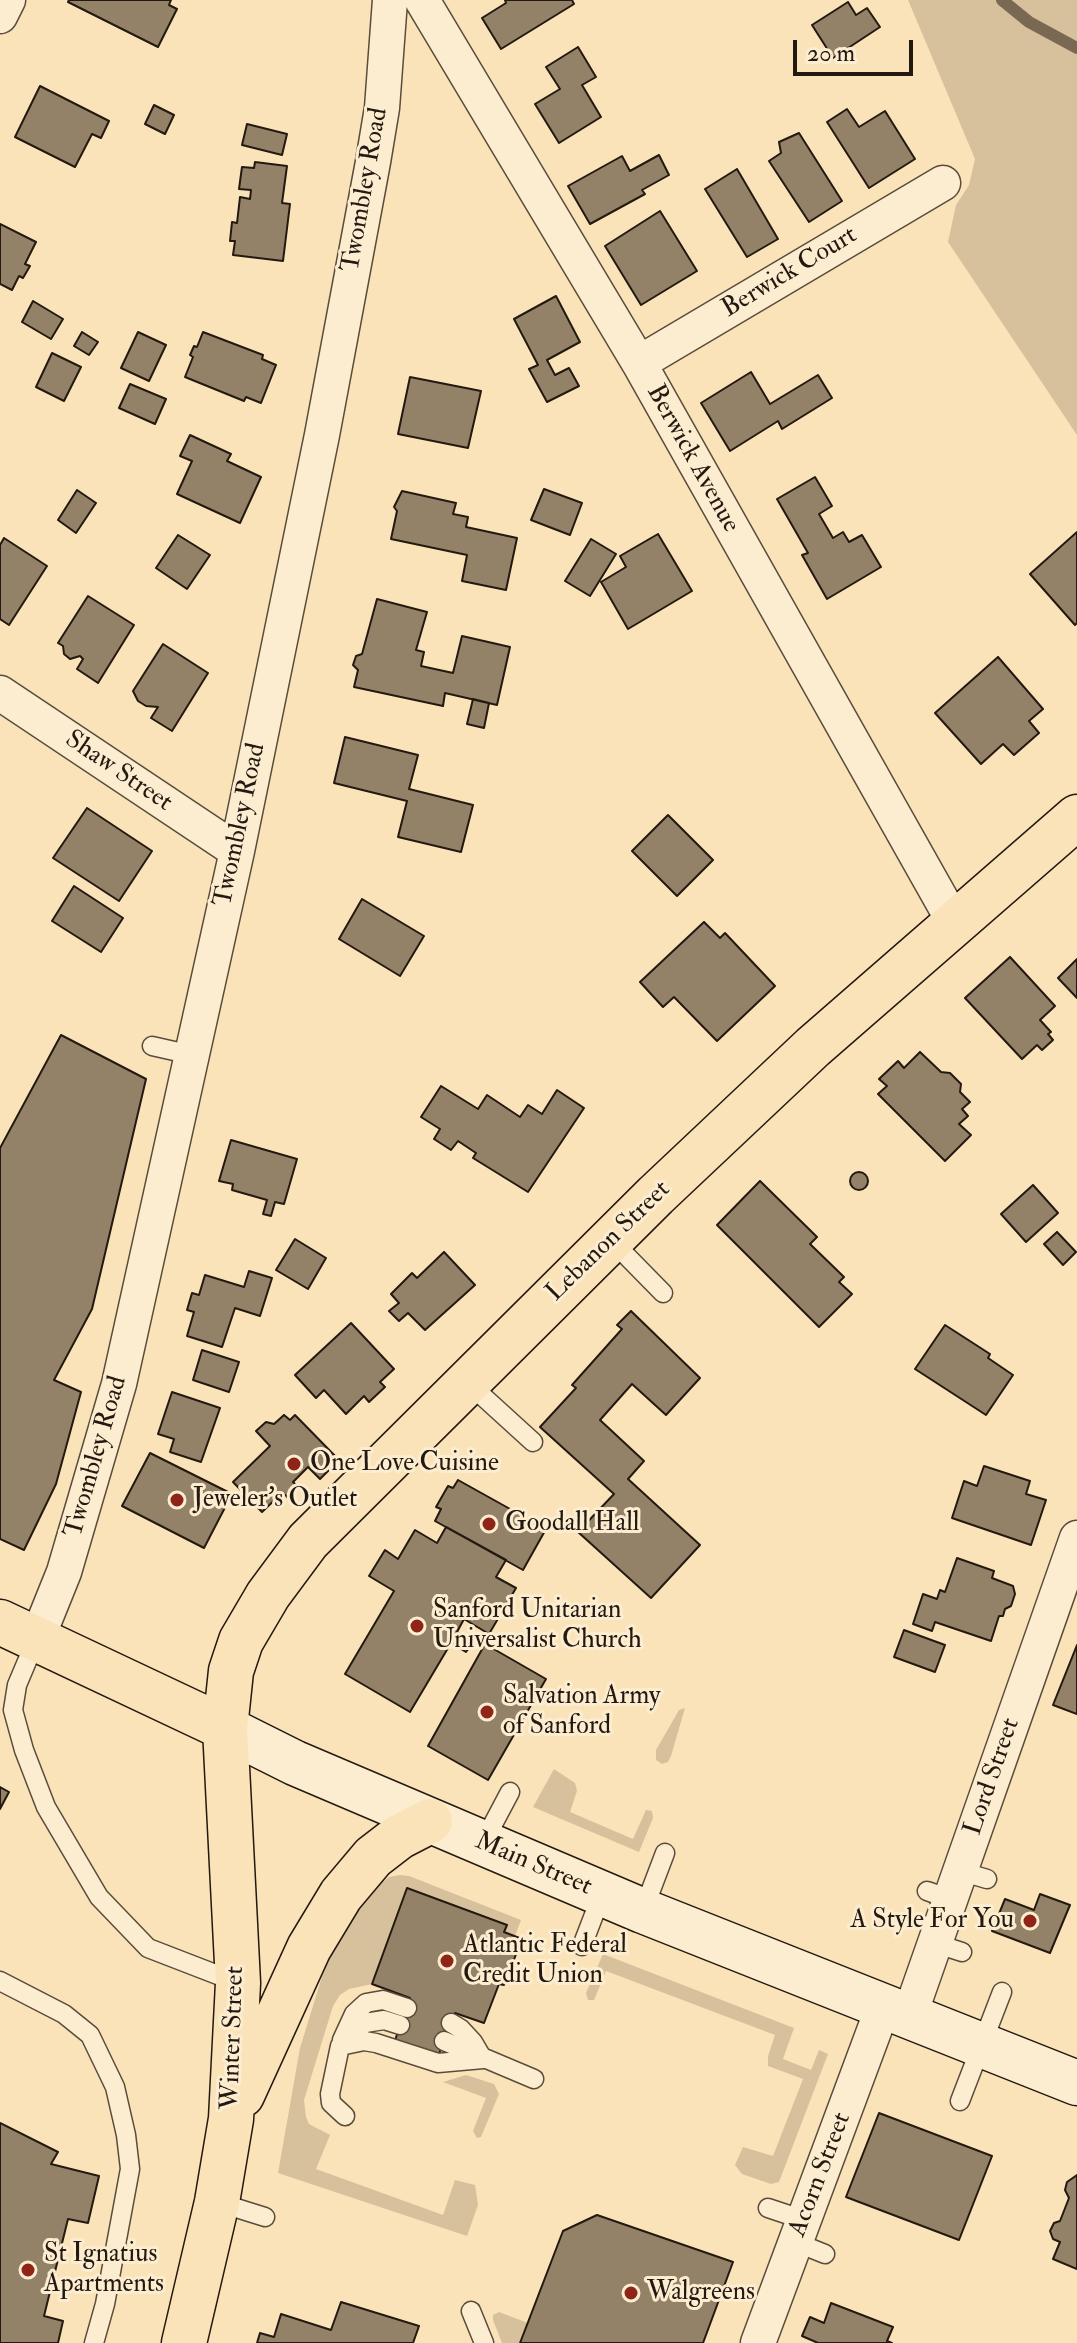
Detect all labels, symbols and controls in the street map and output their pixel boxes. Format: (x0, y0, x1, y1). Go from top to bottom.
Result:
scale bar (797, 24, 917, 74)
text: 20 m (807, 38, 855, 69)
street label: Twombley Road (336, 105, 396, 275)
street label: Berwick Court (717, 220, 863, 326)
street label: Berwick Avenue (639, 380, 745, 538)
street label: Shaw Street (58, 725, 178, 819)
street label: Twombley Road (208, 741, 274, 909)
street label: Lebanon Street (540, 1175, 678, 1309)
street label: Twombley Road (59, 1373, 135, 1541)
place label: One Love Cuisine (310, 1448, 499, 1480)
marker: One Love Cuisine (285, 1455, 303, 1473)
place label: Jeweler's Outlet (193, 1484, 357, 1516)
marker: Jeweler's Outlet (168, 1491, 186, 1509)
place label: Goodall Hall (505, 1508, 639, 1540)
marker: Goodall Hall (480, 1515, 498, 1533)
place label: Sanford Unitarian Universalist Church (433, 1595, 642, 1656)
marker: Sanford Unitarian Universalist Church (408, 1617, 426, 1635)
place label: Salvation Army of Sanford (503, 1681, 661, 1742)
marker: Salvation Army of Sanford (478, 1703, 496, 1721)
street label: Lord Street (958, 1714, 1028, 1840)
street label: Main Street (470, 1826, 596, 1904)
place label: A Style For You (850, 1905, 1014, 1937)
marker: A Style For You (1021, 1912, 1039, 1930)
place label: Atlantic Federal Credit Union (463, 1930, 627, 1992)
marker: Atlantic Federal Credit Union (438, 1952, 456, 1970)
street label: Winter Street (216, 1966, 252, 2110)
street label: Acorn Street (783, 2108, 859, 2242)
place label: St Ignatius Apartments (44, 2239, 164, 2300)
marker: St Ignatius Apartments (19, 2261, 37, 2279)
place label: Walgreens (647, 2277, 755, 2309)
marker: Walgreens (622, 2284, 640, 2302)

